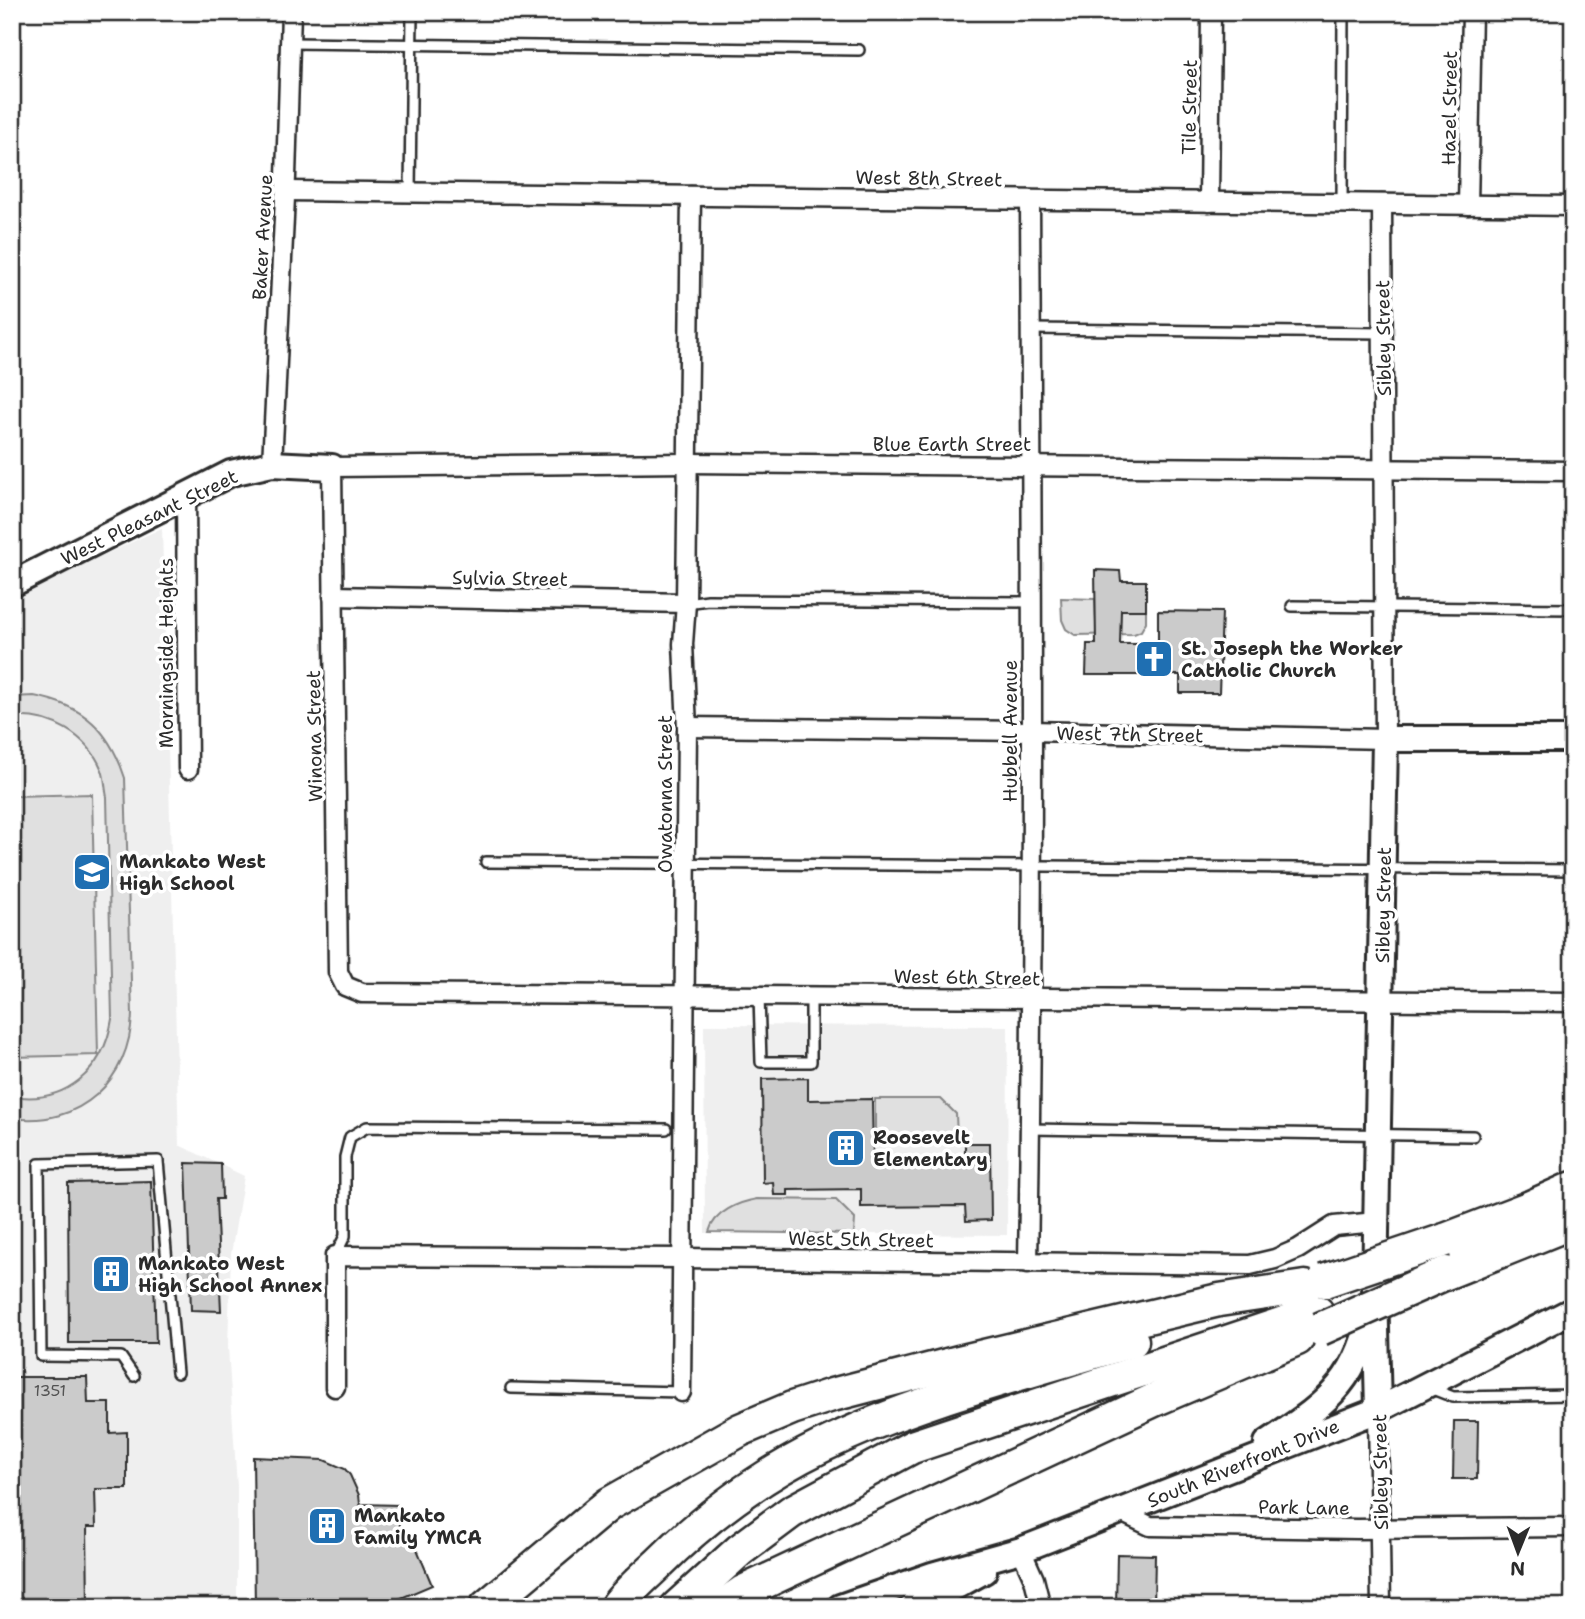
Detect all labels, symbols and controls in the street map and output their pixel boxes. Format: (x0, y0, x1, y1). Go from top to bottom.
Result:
street label: Hazel Street (1436, 50, 1463, 166)
street label: Tile Street (1176, 59, 1203, 155)
street label: West 8th Street (855, 165, 1003, 192)
street label: Baker Avenue (247, 174, 278, 301)
street label: Sibley Street (1370, 280, 1397, 396)
street label: Blue Earth Street (873, 432, 1031, 457)
street label: West Pleasant Street (57, 464, 242, 571)
street label: Morningside Heights (154, 558, 179, 748)
street label: Sylvia Street (452, 565, 568, 592)
place label: St. Joseph the Worker Catholic Church (1181, 636, 1403, 683)
church icon: St. Joseph the Worker Catholic Church (1133, 638, 1175, 680)
street label: Hubbell Avenue (998, 660, 1023, 802)
street label: Winona Street (301, 670, 328, 802)
street label: Owatonna Street (653, 715, 678, 873)
street label: West 7th Street (1056, 721, 1204, 748)
street label: Sibley Street (1370, 847, 1397, 963)
place label: Mankato West High School (119, 849, 266, 896)
school or university icon: Mankato West High School (71, 851, 113, 893)
street label: West 6th Street (893, 964, 1041, 991)
place label: Roosevelt Elementary (873, 1125, 988, 1172)
building icon: Roosevelt Elementary (825, 1127, 867, 1169)
street label: West 5th Street (788, 1226, 934, 1253)
place label: Mankato West High School Annex (138, 1251, 322, 1298)
building icon: Mankato West High School Annex (90, 1253, 132, 1295)
house number: 1351 (34, 1380, 66, 1401)
street label: South Riverfront Drive (1143, 1413, 1343, 1513)
street label: Sibley Street (1367, 1414, 1394, 1530)
street label: Park Lane (1258, 1494, 1350, 1521)
place label: Mankato Family YMCA (354, 1503, 482, 1550)
building icon: Mankato Family YMCA (306, 1505, 348, 1547)
north arrow (1484, 1518, 1554, 1588)
text: N (1510, 1556, 1525, 1581)

